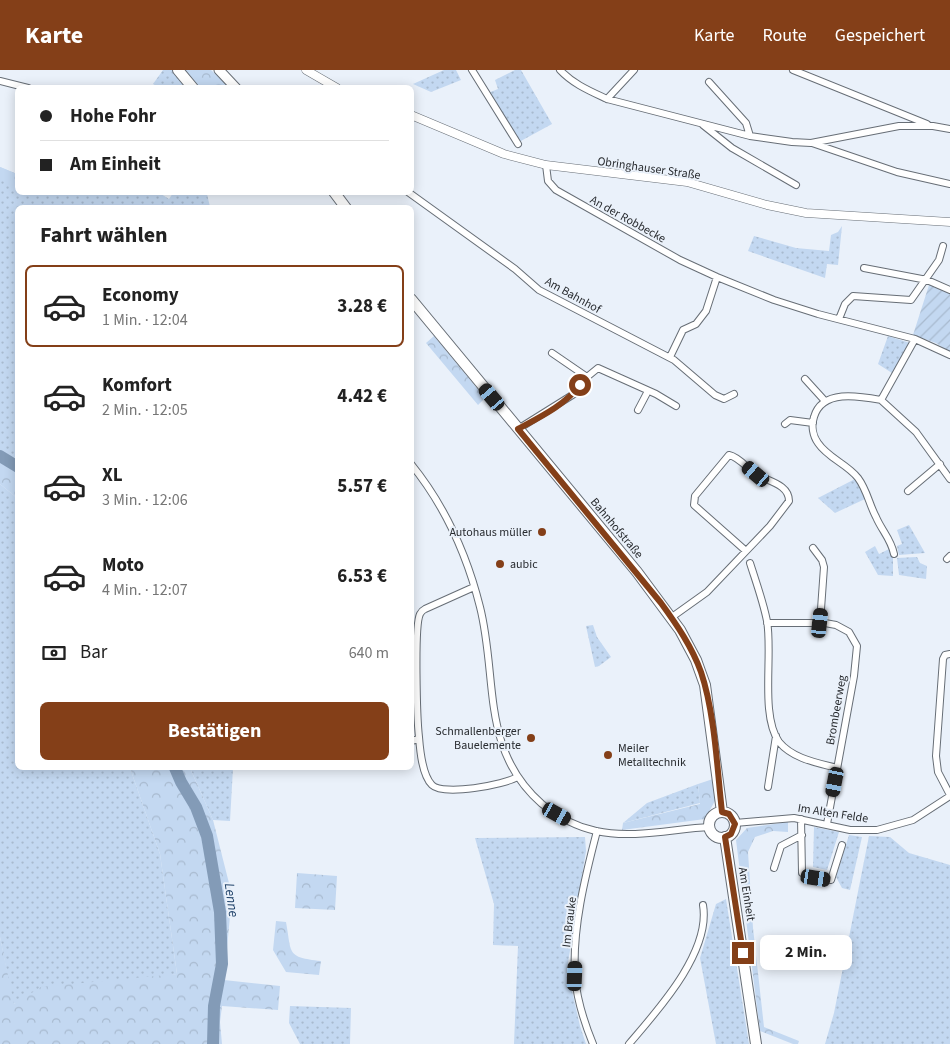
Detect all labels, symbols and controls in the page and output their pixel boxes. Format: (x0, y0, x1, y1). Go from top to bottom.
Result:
text: Karte (25, 18, 83, 53)
text: Karte (694, 23, 734, 48)
text: Route (762, 23, 807, 48)
text: Gespeichert (835, 23, 925, 48)
text: Hohe Fohr (70, 103, 156, 130)
text: Am Einheit (70, 151, 161, 178)
street label: Obringhauser Straße (596, 153, 702, 184)
street label: An der Robbecke (587, 192, 669, 247)
text: Fahrt wählen (40, 219, 168, 251)
street label: Am Bahnhof (542, 273, 604, 318)
text: Economy (102, 282, 179, 309)
icon: car (42, 284, 87, 329)
text: 3.28 € (337, 293, 387, 320)
text: 1 Min. · 12:04 (102, 309, 188, 331)
text: Komfort (102, 372, 172, 399)
icon: car (42, 374, 87, 419)
route start (569, 374, 591, 396)
car (476, 381, 507, 413)
text: 4.42 € (337, 383, 387, 410)
text: 2 Min. · 12:05 (102, 399, 188, 421)
car (739, 459, 772, 489)
text: XL (102, 462, 123, 489)
icon: car (42, 464, 87, 509)
text: 5.57 € (337, 473, 387, 500)
text: 3 Min. · 12:06 (102, 489, 188, 511)
street label: Bahnhofstraße (586, 494, 647, 562)
place label: Autohaus müller (449, 524, 533, 541)
marker: Autohaus müller (536, 526, 548, 538)
text: Moto (102, 552, 144, 579)
icon: car (42, 554, 87, 599)
place label: aubic (510, 556, 538, 573)
marker: aubic (494, 558, 506, 570)
text: 6.53 € (337, 563, 387, 590)
text: 4 Min. · 12:07 (102, 579, 188, 601)
car (810, 607, 829, 639)
icon: cash (40, 639, 68, 667)
text: Bar (80, 639, 107, 666)
text: 640 m (349, 642, 389, 664)
street label: Brombeerweg (822, 674, 851, 747)
button: Bestätigen (40, 702, 389, 760)
place label: Schmallenberger Bauelemente (435, 723, 522, 754)
marker: Schmallenberger Bauelemente (525, 732, 537, 744)
place label: Meiler Metalltechnik (618, 740, 686, 771)
marker: Meiler Metalltechnik (602, 749, 614, 761)
car (824, 766, 845, 798)
car (540, 800, 573, 828)
street label: Im Alten Felde (796, 800, 869, 827)
street label: Am Einheit (734, 866, 759, 922)
car (800, 868, 831, 888)
water label: Lenne (219, 882, 243, 919)
street label: Im Brauke (558, 896, 581, 948)
callout: 2 Min. (760, 936, 853, 970)
text: 2 Min. (785, 941, 827, 963)
route end (732, 942, 754, 964)
car (566, 961, 583, 991)

